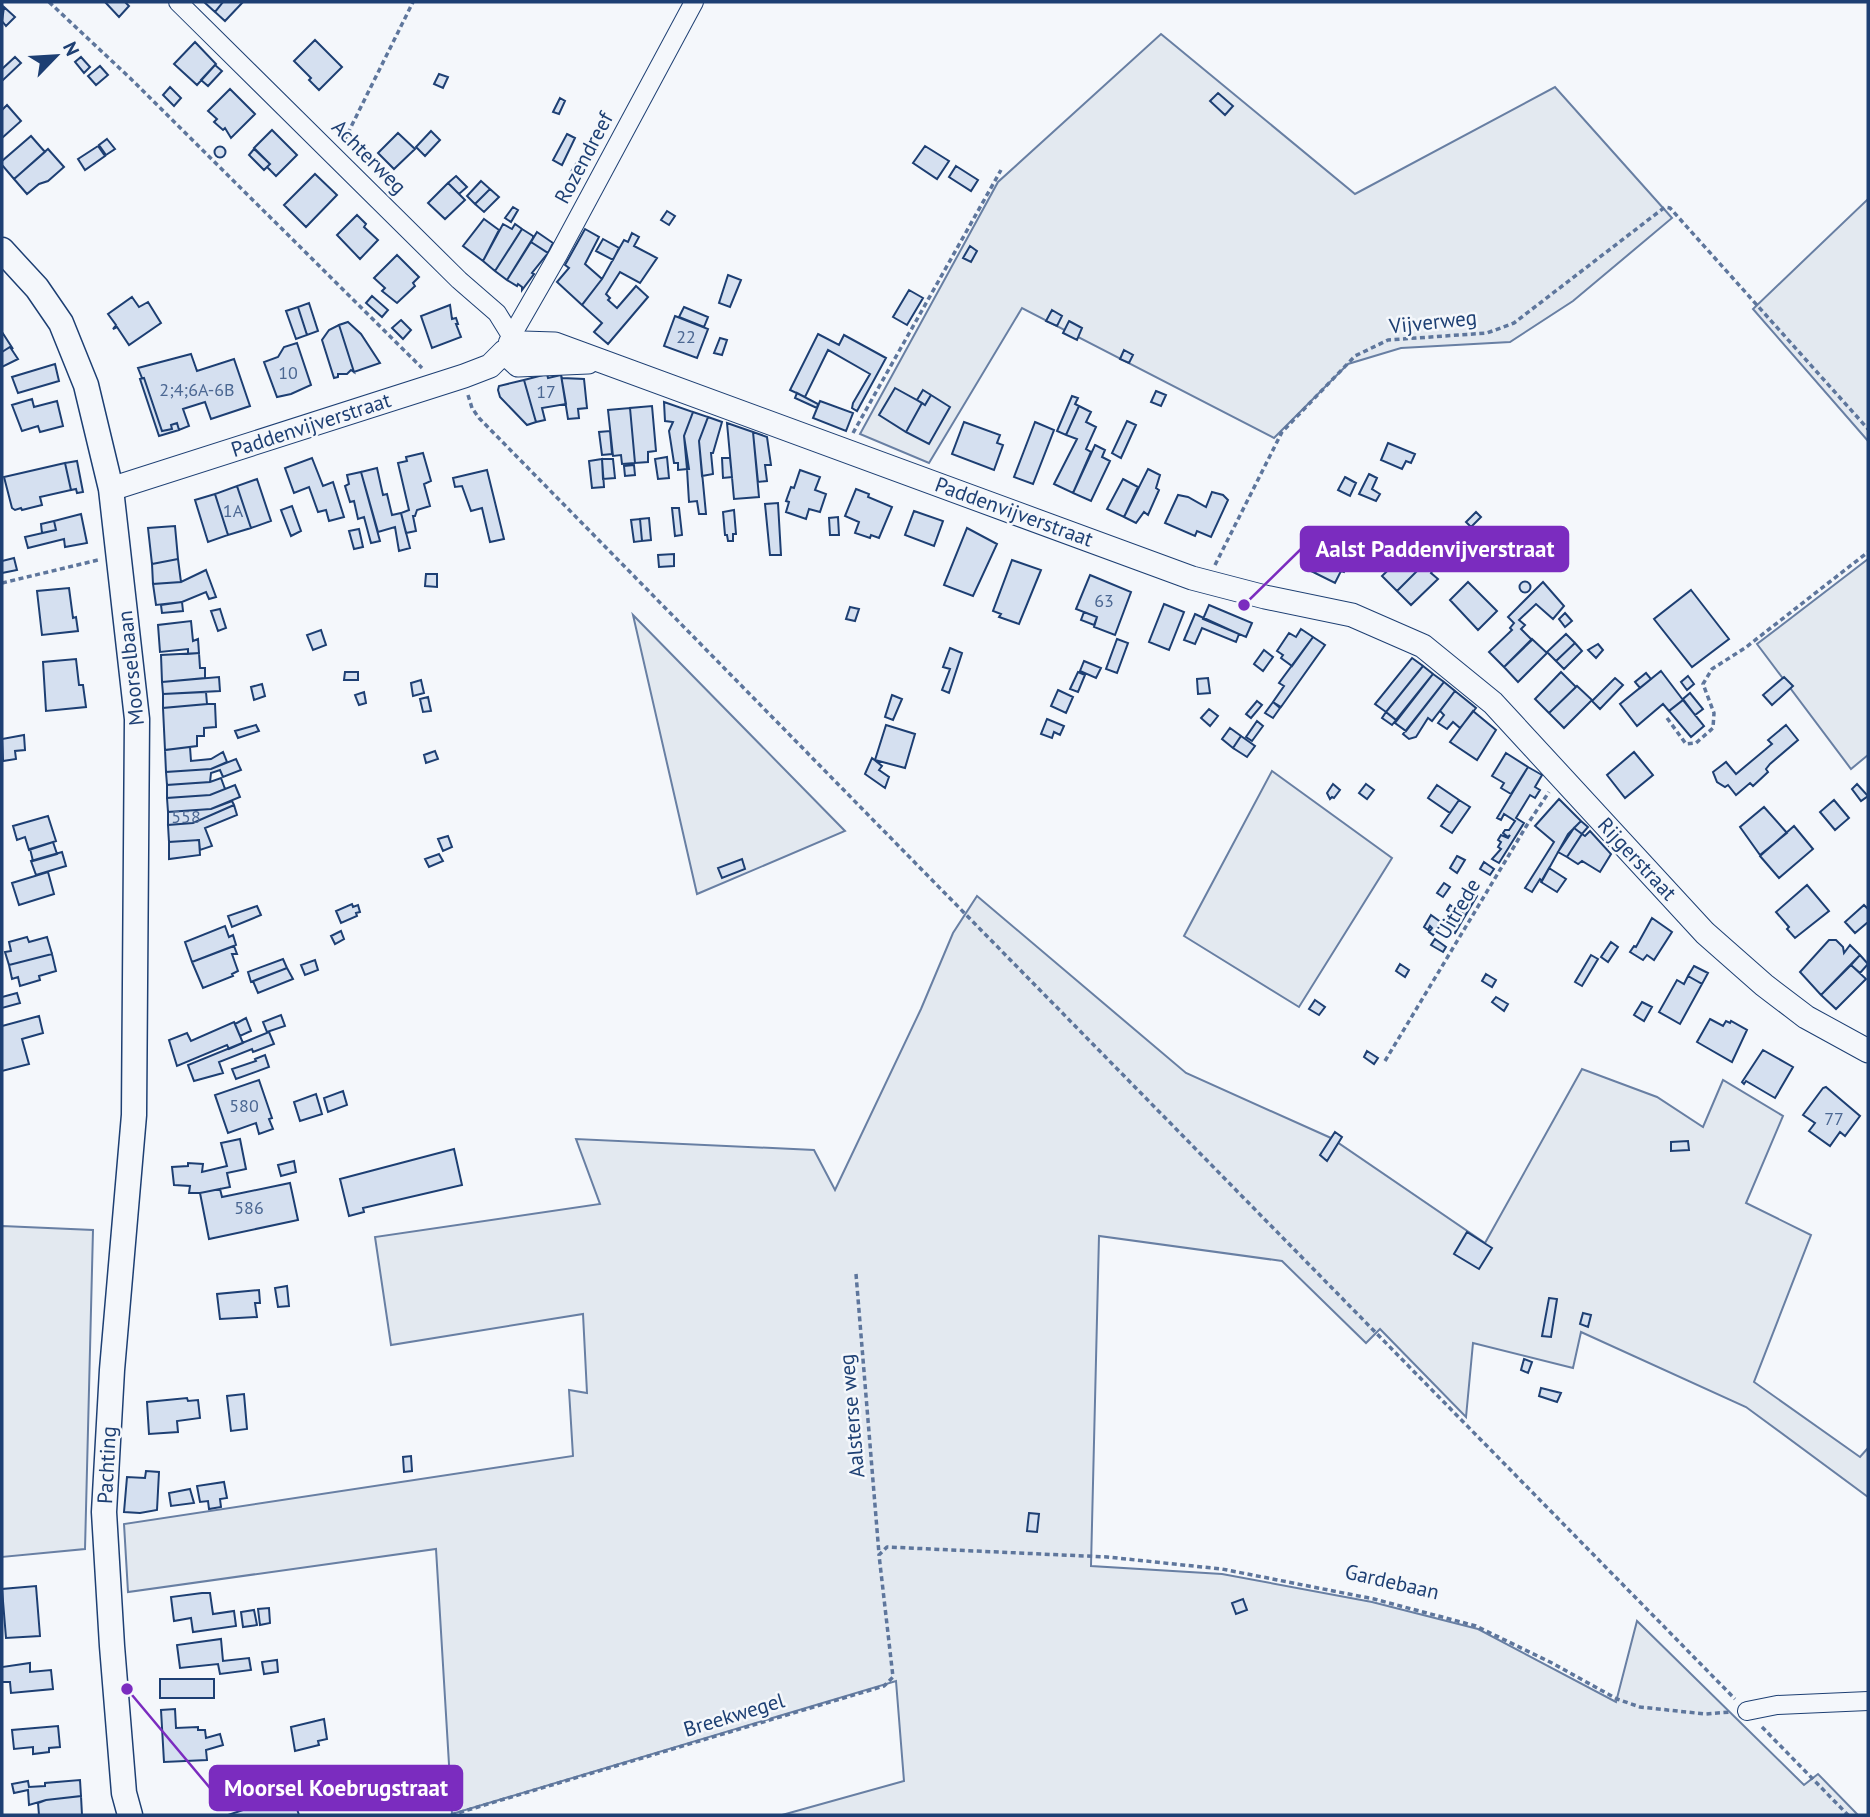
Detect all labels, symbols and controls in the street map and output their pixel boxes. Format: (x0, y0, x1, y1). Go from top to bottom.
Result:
north arrow (21, 21, 91, 91)
text: N (58, 38, 85, 60)
street label: Rozendreef (548, 106, 620, 208)
street label: Achterweg (326, 114, 412, 200)
street label: Vijverweg (1387, 303, 1478, 340)
house number: 22 (676, 325, 696, 348)
house number: 10 (278, 361, 298, 384)
house number: 2;4;6A-6B (159, 378, 235, 401)
house number: 17 (536, 380, 556, 403)
street label: Paddenvijverstraat (228, 386, 394, 463)
street label: Paddenvijverstraat (931, 470, 1097, 553)
house number: 1A (223, 499, 244, 522)
callout: Aalst Paddenvijverstraat (1301, 527, 1568, 571)
text: Aalst Paddenvijverstraat (1315, 534, 1555, 563)
house number: 63 (1094, 589, 1114, 612)
street label: Moorselbaan (111, 609, 150, 727)
house number: 558 (171, 805, 201, 828)
street label: Rijgerstraat (1592, 811, 1683, 906)
street label: Uitrede (1429, 873, 1486, 944)
house number: 580 (229, 1094, 259, 1117)
house number: 77 (1824, 1107, 1844, 1130)
house number: 586 (234, 1196, 264, 1219)
street label: Aalsterse weg (833, 1353, 870, 1479)
street label: Pachting (91, 1425, 122, 1505)
street label: Gardebaan (1342, 1558, 1442, 1605)
street label: Breekwegel (680, 1686, 788, 1743)
callout: Moorsel Koebrugstraat (210, 1766, 462, 1810)
text: Moorsel Koebrugstraat (224, 1773, 448, 1802)

